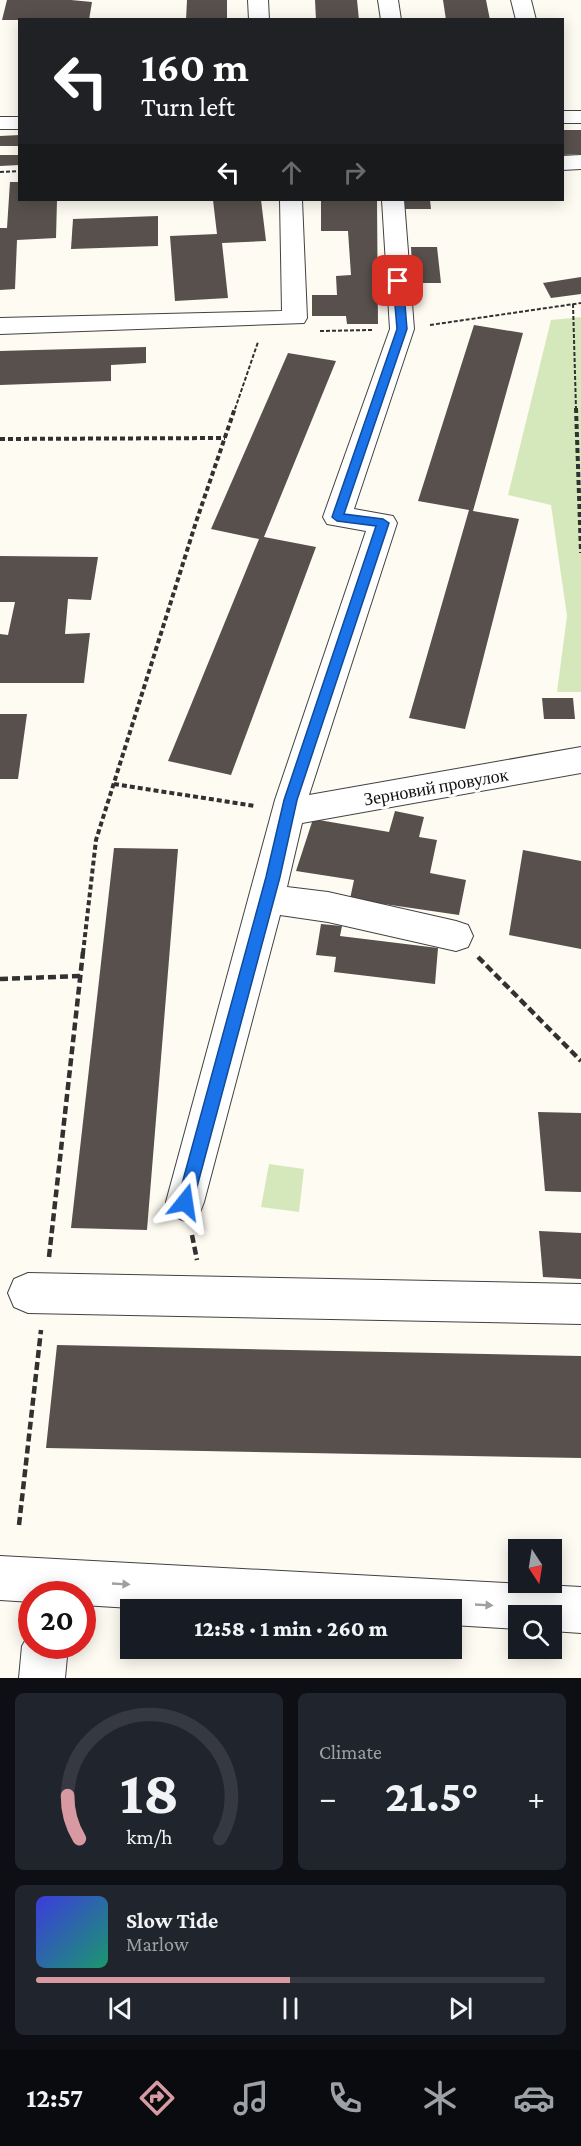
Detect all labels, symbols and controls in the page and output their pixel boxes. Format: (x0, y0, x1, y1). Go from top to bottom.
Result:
icon: left (42, 42, 120, 120)
text: 160 m (141, 43, 249, 90)
text: Turn left (141, 92, 235, 122)
icon: left (212, 156, 245, 189)
icon: ahead (275, 156, 308, 189)
icon: right (338, 156, 371, 189)
pin (372, 255, 423, 306)
icon: arrive (381, 264, 414, 297)
street label: Зерновий провулок (362, 764, 510, 810)
position arrow (153, 1170, 217, 1234)
north arrow (508, 1539, 562, 1593)
map controls (508, 1539, 562, 1659)
one-way arrow (112, 1579, 131, 1588)
speed limit sign: 20 (18, 1581, 96, 1659)
one-way arrow (474, 1600, 493, 1609)
button: search (508, 1605, 562, 1659)
text: 12:58 · 1 min · 260 m (194, 1616, 388, 1641)
text: Climate (319, 1741, 382, 1763)
text: 18 (119, 1757, 179, 1826)
text: 21.5° (385, 1771, 479, 1821)
text: − (319, 1779, 336, 1816)
text: + (528, 1779, 545, 1816)
text: km/h (126, 1825, 173, 1849)
text: Slow Tide (126, 1908, 218, 1933)
text: Marlow (126, 1933, 189, 1955)
icon: previous (104, 1992, 137, 2025)
icon: pause (274, 1992, 307, 2025)
icon: next (444, 1992, 477, 2025)
icon: directions (136, 2077, 178, 2119)
icon: music (230, 2077, 272, 2119)
icon: phone (324, 2077, 366, 2119)
icon: climate (419, 2077, 461, 2119)
icon: car (513, 2077, 555, 2119)
text: 12:57 (26, 2083, 83, 2113)

